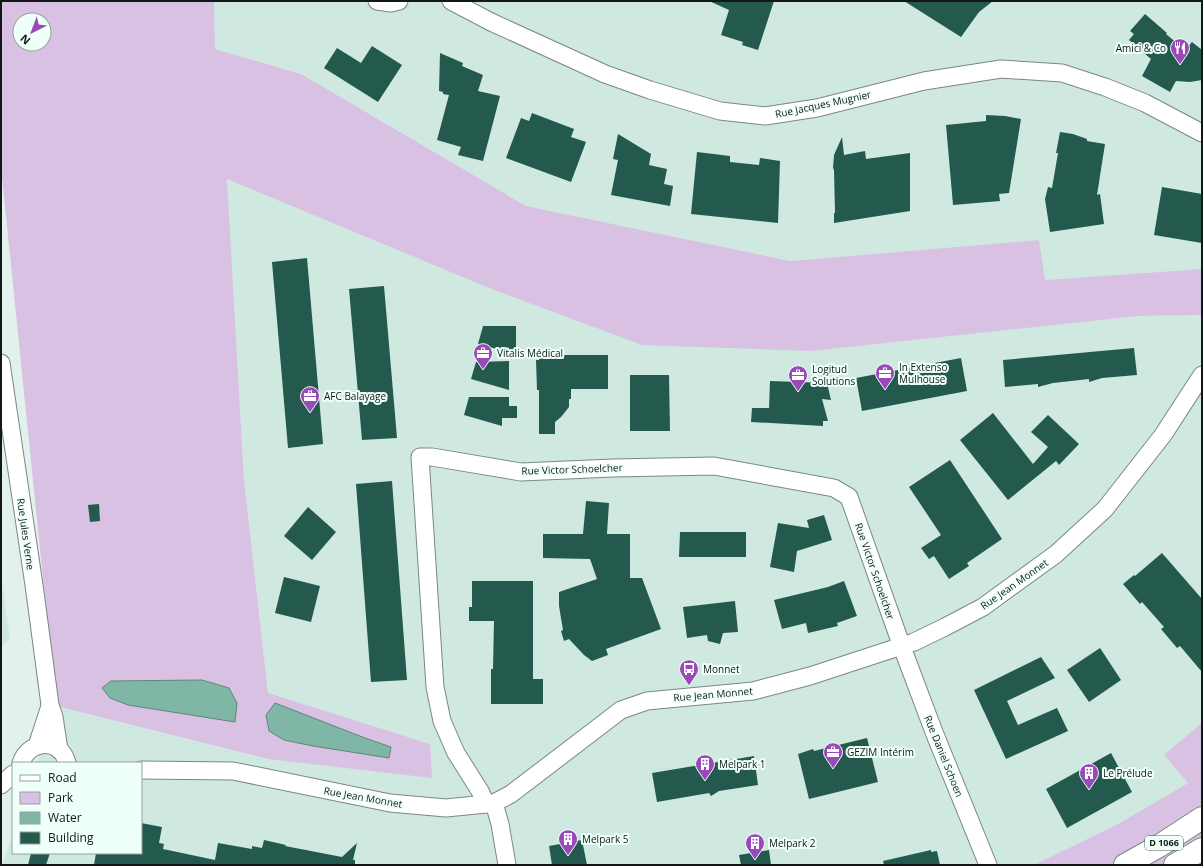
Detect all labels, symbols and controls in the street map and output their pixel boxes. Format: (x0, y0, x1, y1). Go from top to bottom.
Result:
north arrow (12, 12, 52, 52)
text: N (17, 31, 33, 48)
restaurant icon: Amici & Co (1169, 37, 1191, 65)
place label: Amici & Co (1116, 41, 1166, 55)
street label: Rue Jacques Mugnier (774, 87, 872, 121)
office icon: Vitalis Médical (472, 342, 494, 370)
place label: Vitalis Médical (497, 346, 563, 360)
place label: In Extenso Mulhouse (899, 360, 947, 386)
place label: Logitud Solutions (812, 362, 855, 388)
office icon: In Extenso Mulhouse (874, 362, 896, 390)
office icon: Logitud Solutions (787, 364, 809, 392)
office icon: AFC Balayage (299, 385, 321, 413)
place label: AFC Balayage (324, 389, 386, 403)
street label: Rue Victor Schoelcher (521, 460, 623, 478)
street label: Rue Jules Verne (14, 497, 38, 571)
street label: Rue Victor Schoelcher (852, 521, 898, 621)
street label: Rue Jean Monnet (977, 555, 1051, 613)
bus stop icon: Monnet (678, 658, 700, 686)
place label: Monnet (703, 662, 740, 676)
street label: Rue Jean Monnet (673, 684, 754, 704)
street label: Rue Daniel Schoen (921, 713, 967, 799)
office icon: GEZIM Intérim (822, 741, 844, 769)
place label: GEZIM Intérim (847, 745, 914, 759)
building icon: Melpark 1 (694, 753, 716, 781)
place label: Melpark 1 (719, 757, 765, 771)
legend (12, 762, 142, 854)
building icon: Le Prélude (1078, 762, 1100, 790)
place label: Le Prélude (1103, 766, 1153, 780)
text: Road (48, 769, 77, 786)
street label: Rue Jean Monnet (323, 783, 404, 811)
text: Park (48, 789, 74, 806)
text: Water (48, 809, 82, 826)
building icon: Melpark 5 (557, 828, 579, 856)
text: Building (48, 829, 94, 846)
place label: Melpark 5 (582, 832, 629, 846)
building icon: Melpark 2 (744, 832, 766, 860)
place label: Melpark 2 (769, 836, 816, 850)
road number: D 1066 (1145, 836, 1183, 850)

